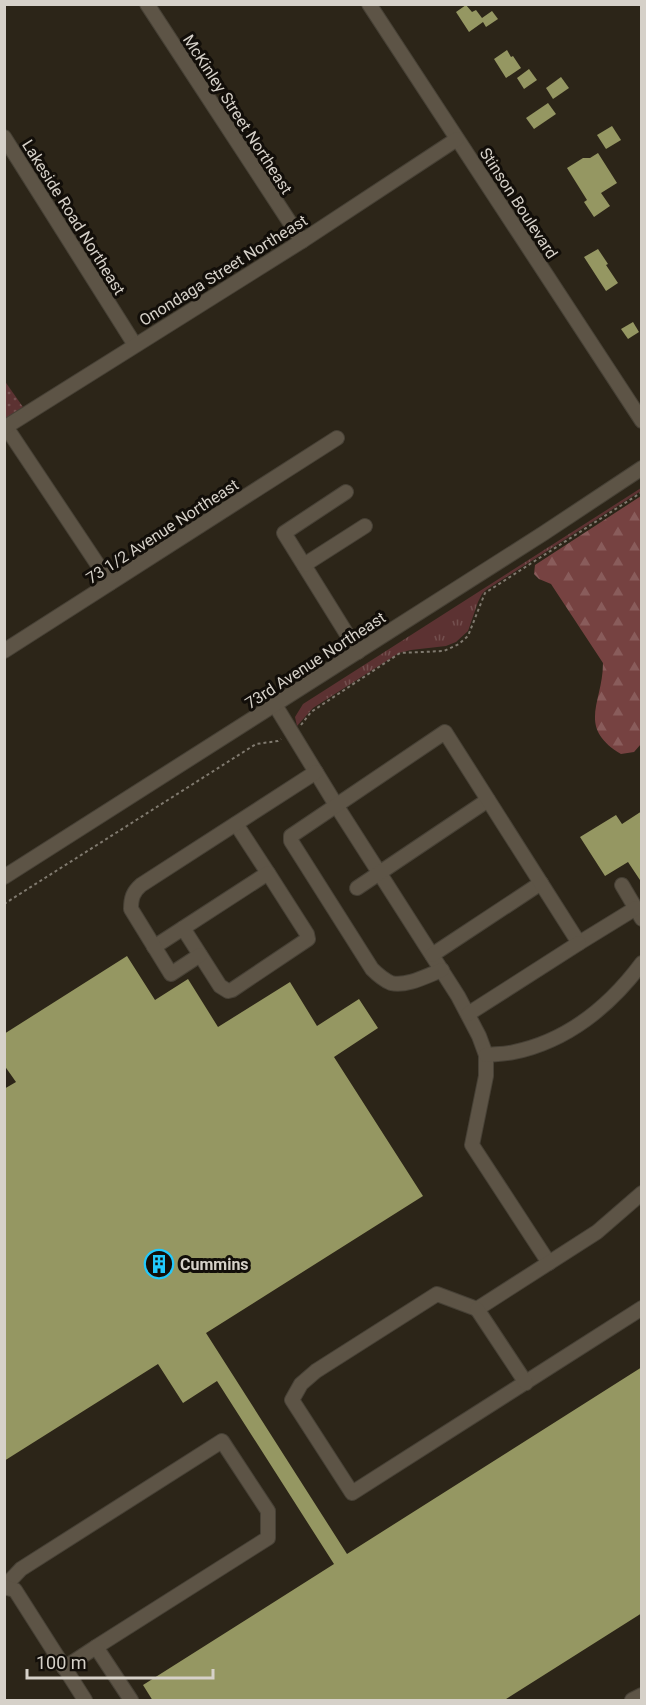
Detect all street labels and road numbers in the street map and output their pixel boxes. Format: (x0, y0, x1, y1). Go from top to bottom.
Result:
street label: McKinley Street Northeast (179, 31, 296, 198)
street label: Lakeside Road Northeast (18, 136, 129, 298)
street label: Stinson Boulevard (476, 144, 562, 262)
street label: Onondaga Street Northeast (136, 211, 311, 330)
street label: 73 1/2 Avenue Northeast (83, 475, 242, 588)
street label: 73rd Avenue Northeast (241, 608, 389, 713)

